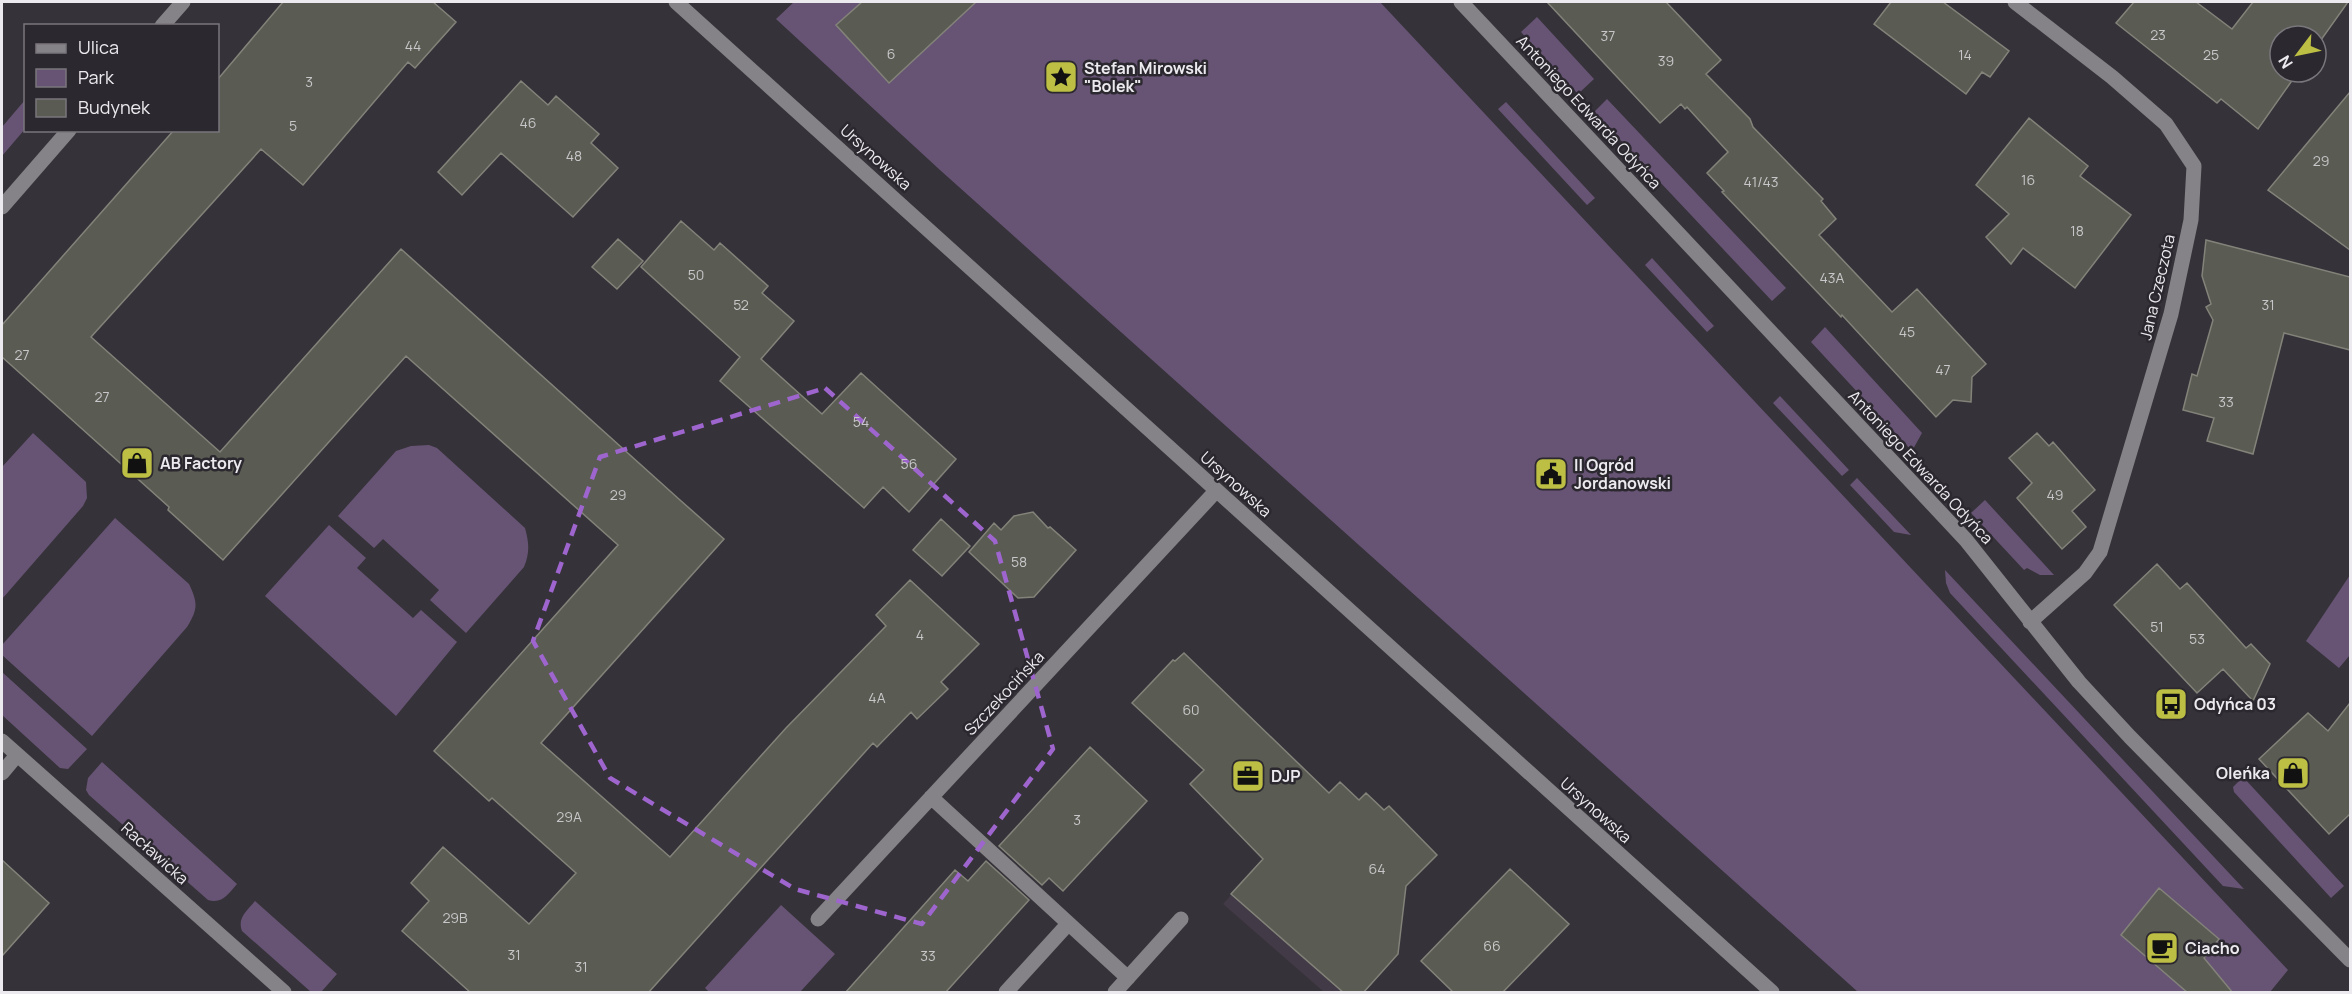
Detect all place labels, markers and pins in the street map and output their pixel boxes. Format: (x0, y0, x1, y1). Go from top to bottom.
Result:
place label: Stefan Mirowski "Bolek" (1084, 57, 1207, 97)
place icon: Stefan Mirowski "Bolek" (1043, 59, 1079, 95)
shop icon: AB Factory (119, 445, 155, 481)
place label: AB Factory (160, 452, 242, 474)
place label: II Ogród Jordanowski (1574, 454, 1671, 494)
public building icon: II Ogród Jordanowski (1533, 456, 1569, 492)
bus stop icon: Odyńca 03 (2153, 686, 2189, 722)
place label: Odyńca 03 (2194, 693, 2276, 715)
shop icon: Oleńka (2275, 755, 2311, 791)
office icon: DJP (1230, 758, 1266, 794)
place label: Oleńka (2216, 762, 2270, 784)
place label: DJP (1271, 765, 1300, 787)
cafe icon: Ciacho (2144, 930, 2180, 966)
place label: Ciacho (2185, 937, 2240, 959)

